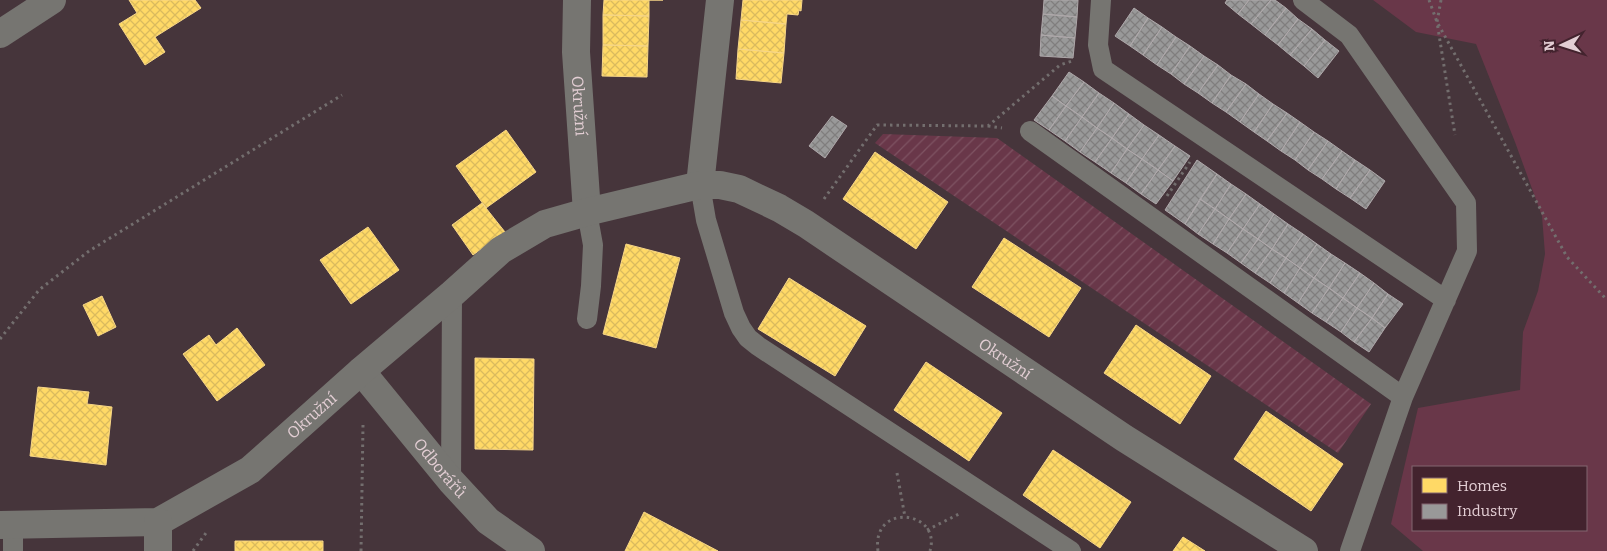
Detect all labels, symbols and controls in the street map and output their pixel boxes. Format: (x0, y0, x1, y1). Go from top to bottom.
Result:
north arrow (1537, 20, 1587, 70)
text: N (1541, 40, 1558, 52)
street label: Okružní (568, 75, 591, 137)
street label: Okružní (975, 334, 1036, 383)
street label: Okružní (283, 388, 341, 443)
street label: Odborářů (410, 434, 471, 502)
legend (1412, 466, 1587, 531)
text: Homes (1457, 477, 1507, 495)
text: Industry (1457, 502, 1517, 520)

